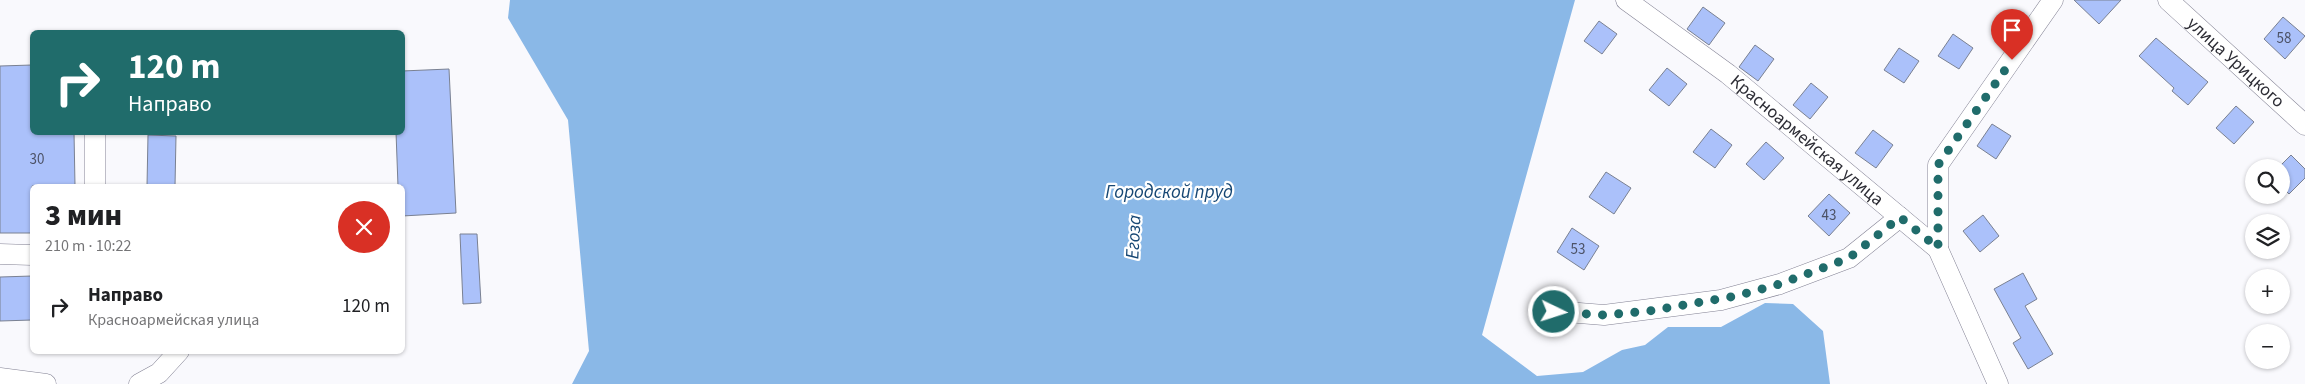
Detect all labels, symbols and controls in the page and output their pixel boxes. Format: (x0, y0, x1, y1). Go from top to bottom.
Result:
pin (1991, 9, 2033, 60)
street label: улица Урицкого (2182, 11, 2290, 113)
icon: arrive (1998, 16, 2026, 44)
house number: 58 (2277, 28, 2291, 49)
text: 120 m (128, 42, 220, 92)
icon: right (45, 50, 110, 115)
street label: Красноармейская улица (1725, 69, 1889, 211)
text: Направо (128, 88, 212, 120)
house number: 30 (30, 149, 44, 170)
map controls (2245, 159, 2290, 369)
button: search (2245, 159, 2290, 204)
water label: Городской пруд (1105, 179, 1233, 206)
text: 3 мин (45, 194, 122, 237)
button: close (338, 201, 390, 253)
house number: 43 (1822, 205, 1836, 226)
water label: Егоза (1119, 214, 1149, 260)
button: layers (2245, 214, 2290, 259)
text: 210 m · 10:22 (45, 235, 132, 257)
house number: 53 (1571, 239, 1585, 260)
button: + (2245, 269, 2290, 314)
text: Направо (88, 282, 163, 309)
position arrow (1527, 285, 1579, 337)
icon: right (45, 293, 73, 321)
text: 120 m (342, 293, 390, 320)
text: Красноармейская улица (88, 309, 259, 331)
button: − (2245, 324, 2290, 369)

